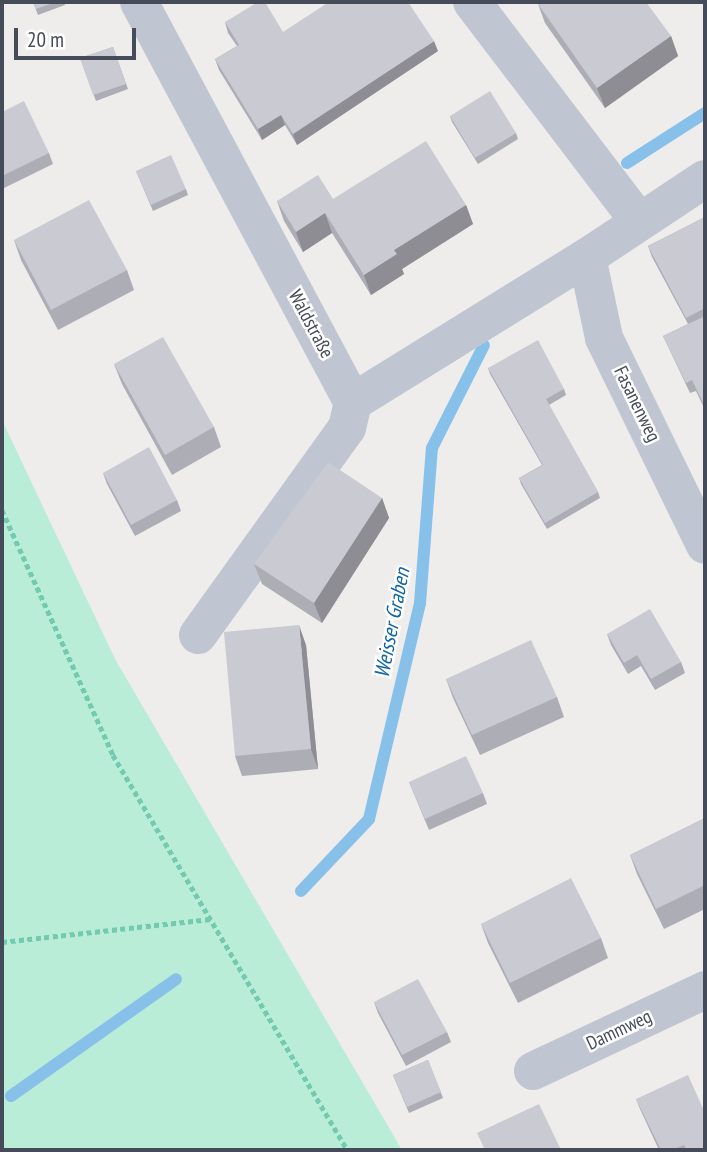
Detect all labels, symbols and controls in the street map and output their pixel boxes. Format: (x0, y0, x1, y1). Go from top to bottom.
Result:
scale bar (18, 14, 140, 58)
text: 20 m (27, 26, 64, 53)
street label: Waldstraße (284, 286, 338, 362)
street label: Fasanenweg (609, 363, 665, 445)
water label: Weisser Graben (369, 566, 415, 680)
street label: Dammweg (583, 1005, 655, 1055)

